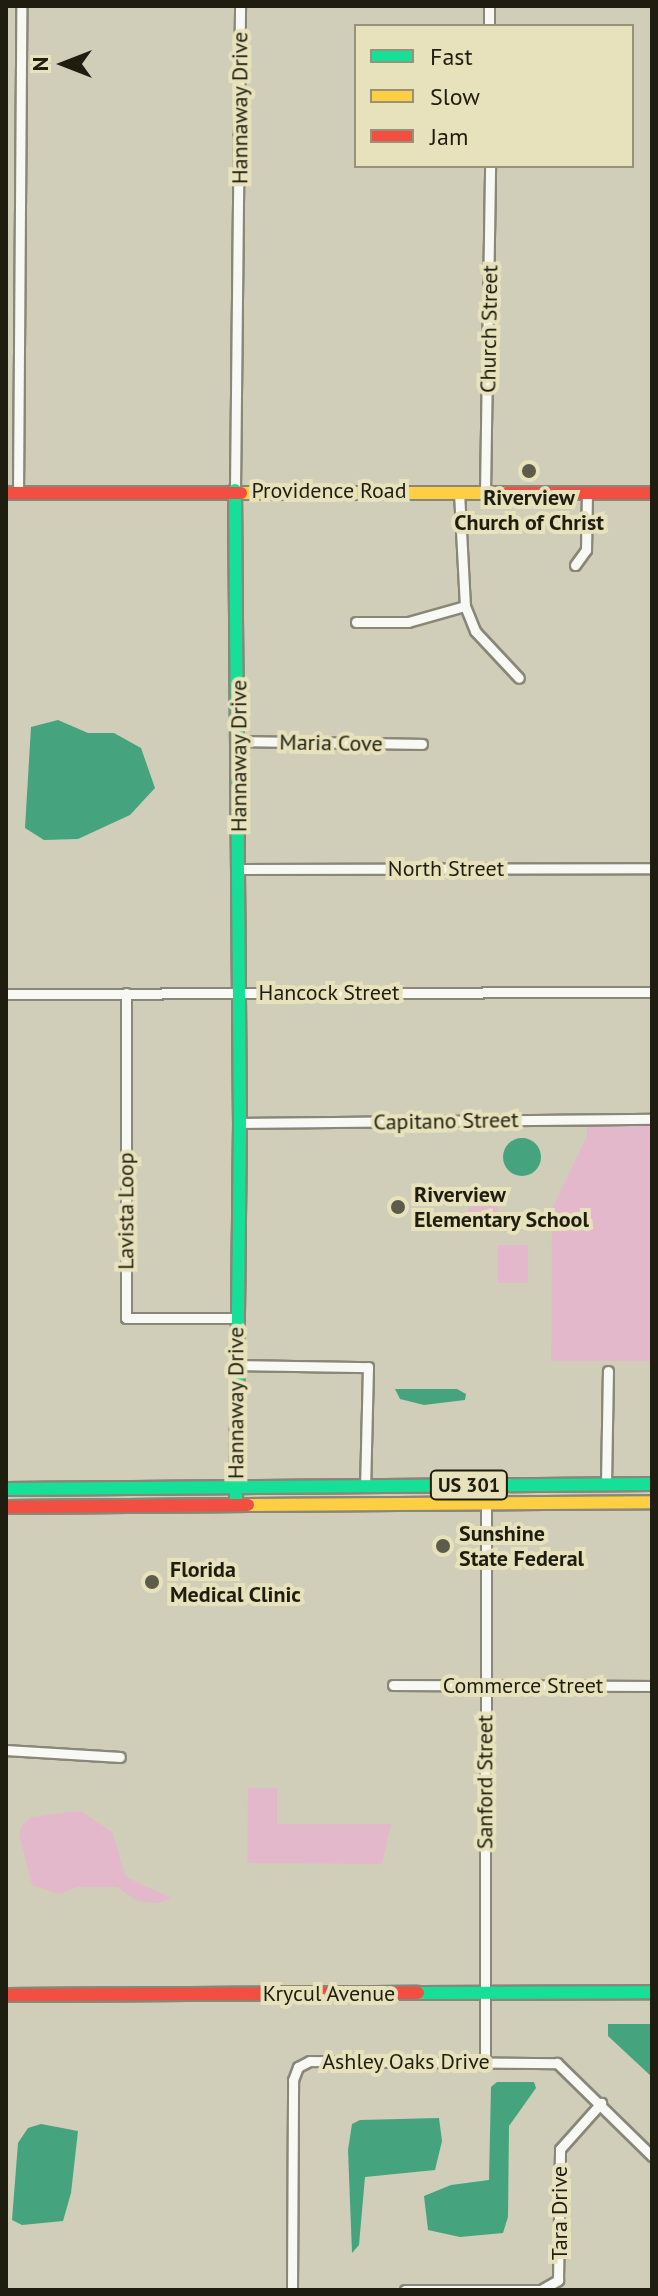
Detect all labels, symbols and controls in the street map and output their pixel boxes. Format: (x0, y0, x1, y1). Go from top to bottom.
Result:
north arrow (24, 24, 104, 104)
legend (354, 24, 634, 168)
street label: Hannaway Drive (227, 31, 253, 185)
text: Fast (430, 41, 473, 72)
text: N (26, 57, 54, 71)
text: Slow (430, 81, 480, 112)
text: Jam (430, 121, 468, 152)
street label: Church Street (475, 265, 503, 393)
marker: Riverview Church of Christ (520, 462, 538, 480)
street label: Providence Road (251, 478, 407, 504)
place label: Riverview Church of Christ (454, 484, 604, 536)
street label: Hannaway Drive (226, 679, 252, 833)
street label: Maria Cove (279, 729, 383, 757)
street label: North Street (388, 856, 504, 882)
street label: Hancock Street (258, 980, 400, 1006)
street label: Capitano Street (373, 1107, 519, 1135)
street label: Lavista Loop (113, 1152, 139, 1270)
place label: Riverview Elementary School (414, 1181, 590, 1232)
marker: Riverview Elementary School (389, 1198, 407, 1216)
street label: Hannaway Drive (223, 1326, 249, 1480)
road number: US 301 (429, 1469, 509, 1501)
place label: Sunshine State Federal (459, 1520, 584, 1572)
marker: Sunshine State Federal (434, 1537, 452, 1555)
place label: Florida Medical Clinic (170, 1556, 301, 1608)
marker: Florida Medical Clinic (141, 1571, 163, 1593)
street label: Commerce Street (443, 1673, 603, 1699)
street label: Sanford Street (472, 1715, 498, 1849)
street label: Krycul Avenue (262, 1981, 396, 2007)
street label: Ashley Oaks Drive (322, 2049, 490, 2075)
street label: Tara Drive (547, 2166, 573, 2260)

